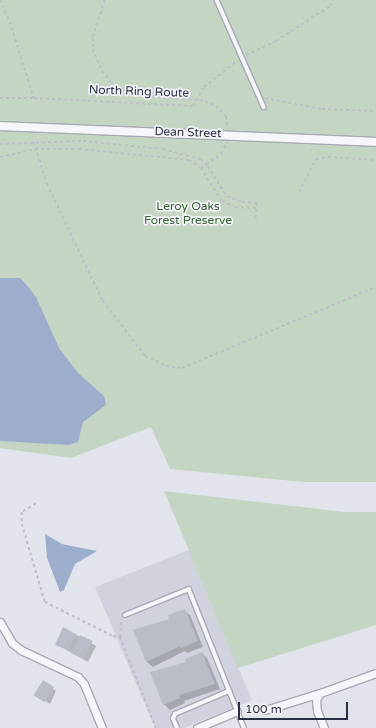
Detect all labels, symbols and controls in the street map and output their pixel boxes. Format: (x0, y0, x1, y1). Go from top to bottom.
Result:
street label: North Ring Route (89, 83, 189, 101)
street label: Dean Street (154, 125, 222, 141)
park label: Leroy Oaks Forest Preserve (144, 200, 232, 228)
scale bar (240, 694, 350, 720)
text: 100 m (245, 702, 282, 716)

